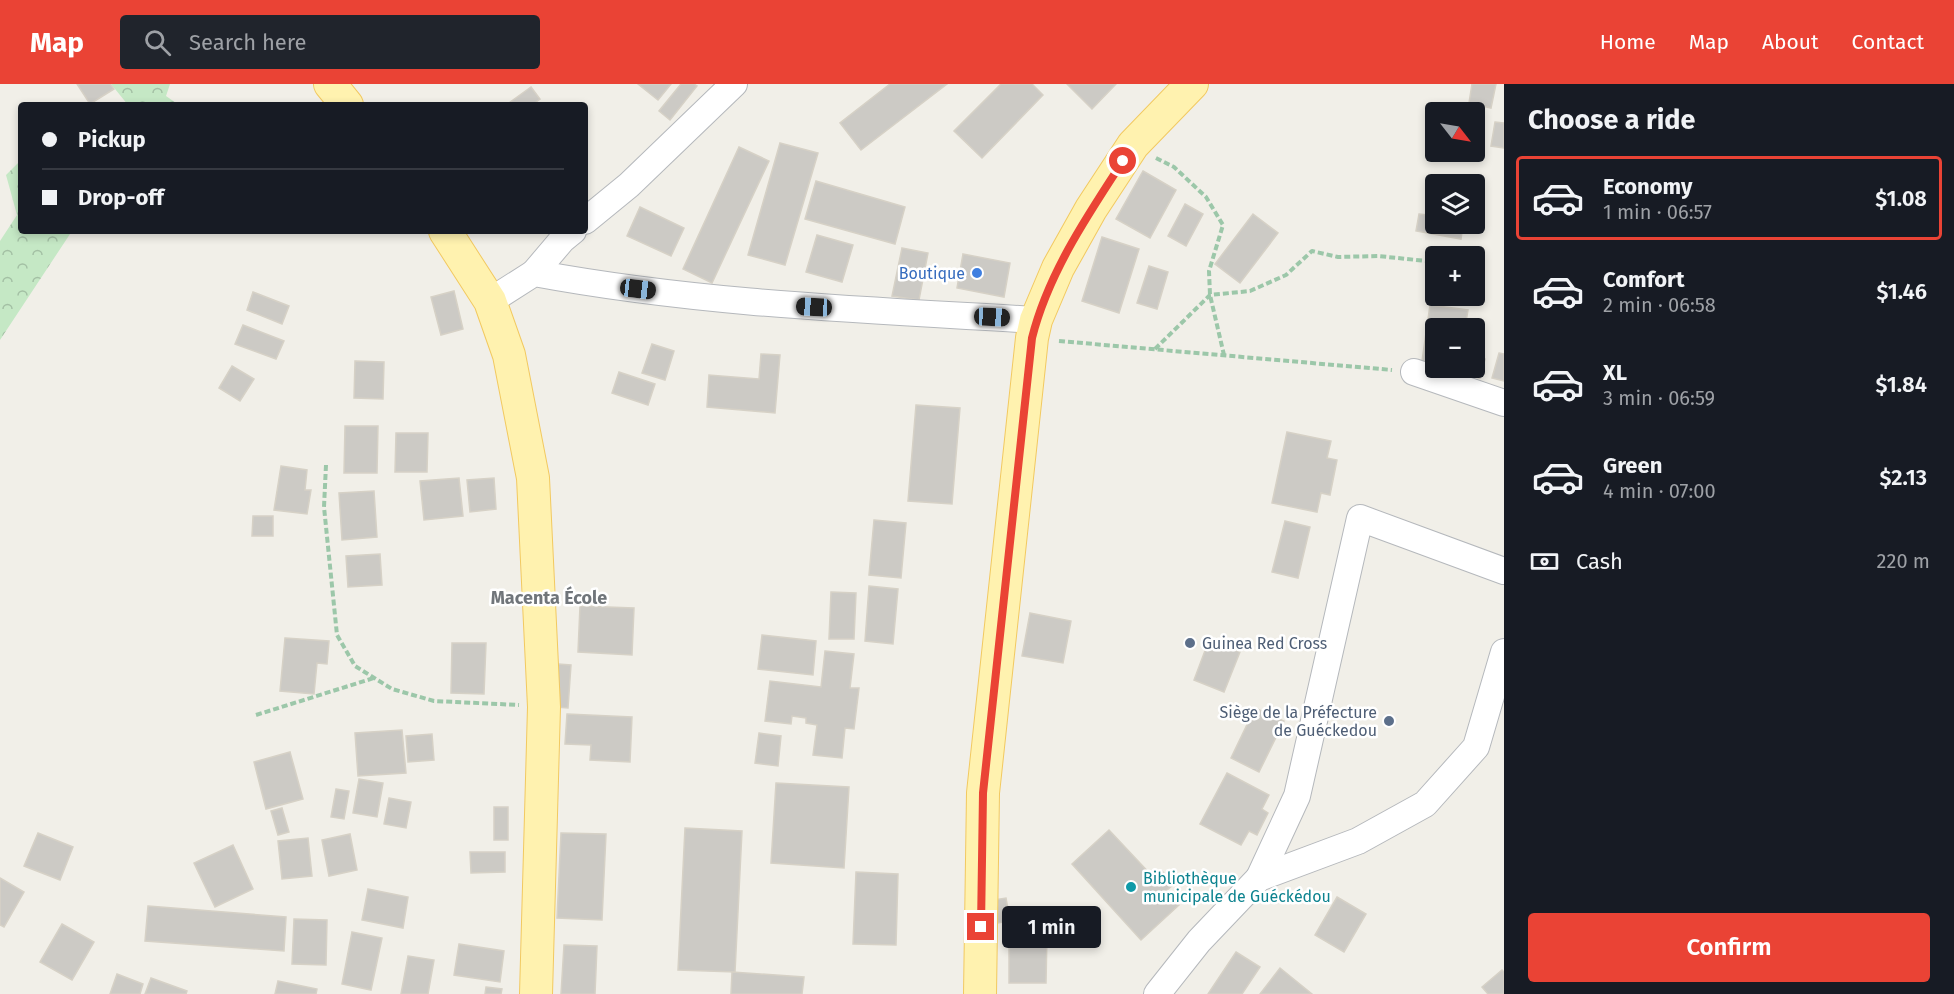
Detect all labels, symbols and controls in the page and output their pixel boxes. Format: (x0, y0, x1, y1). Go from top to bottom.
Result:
search box (120, 15, 540, 69)
text: Map (30, 26, 84, 59)
icon: search (141, 26, 174, 59)
text: Search here (189, 29, 307, 56)
text: Home (1600, 29, 1656, 55)
text: Map (1689, 29, 1729, 55)
text: About (1762, 29, 1819, 55)
text: Contact (1852, 29, 1924, 55)
north arrow (1425, 102, 1485, 162)
map controls (1425, 102, 1485, 378)
text: Choose a ride (1528, 104, 1695, 136)
text: Pickup (78, 126, 146, 153)
route start (1109, 147, 1136, 174)
icon: car (1531, 171, 1585, 225)
text: Economy (1603, 173, 1692, 200)
button: layers (1425, 174, 1485, 234)
text: Drop-off (78, 184, 164, 211)
text: $1.08 (1875, 185, 1927, 212)
text: 1 min · 06:57 (1603, 200, 1712, 224)
button: + (1425, 246, 1485, 306)
place label: Boutique (899, 264, 965, 283)
icon: car (1531, 264, 1585, 318)
marker: Boutique (970, 266, 984, 280)
text: Comfort (1603, 266, 1684, 293)
car (619, 278, 657, 300)
text: $1.46 (1877, 278, 1927, 305)
text: 2 min · 06:58 (1603, 293, 1716, 317)
car (796, 297, 832, 317)
car (974, 307, 1010, 327)
button: − (1425, 318, 1485, 378)
icon: car (1531, 357, 1585, 411)
text: XL (1603, 359, 1627, 386)
text: $1.84 (1876, 371, 1927, 398)
text: 3 min · 06:59 (1603, 386, 1715, 410)
icon: car (1531, 450, 1585, 504)
text: Green (1603, 452, 1662, 479)
text: $2.13 (1880, 464, 1927, 491)
text: 4 min · 07:00 (1603, 479, 1716, 503)
icon: cash (1528, 545, 1561, 578)
text: Cash (1576, 548, 1623, 575)
text: 220 m (1877, 549, 1930, 573)
district label: Macenta École (491, 586, 607, 609)
place label: Guinea Red Cross (1202, 634, 1327, 653)
marker: Guinea Red Cross (1183, 636, 1197, 650)
place label: Siège de la Préfecture de Guéckedou (1219, 703, 1377, 740)
marker: Siège de la Préfecture de Guéckedou (1382, 714, 1396, 728)
place label: Bibliothèque municipale de Guéckédou (1143, 869, 1331, 906)
marker: Bibliothèque municipale de Guéckédou (1124, 880, 1138, 894)
callout: 1 min (1002, 906, 1101, 948)
route end (967, 913, 994, 940)
button: Confirm (1528, 913, 1930, 982)
text: 1 min (1027, 915, 1076, 939)

